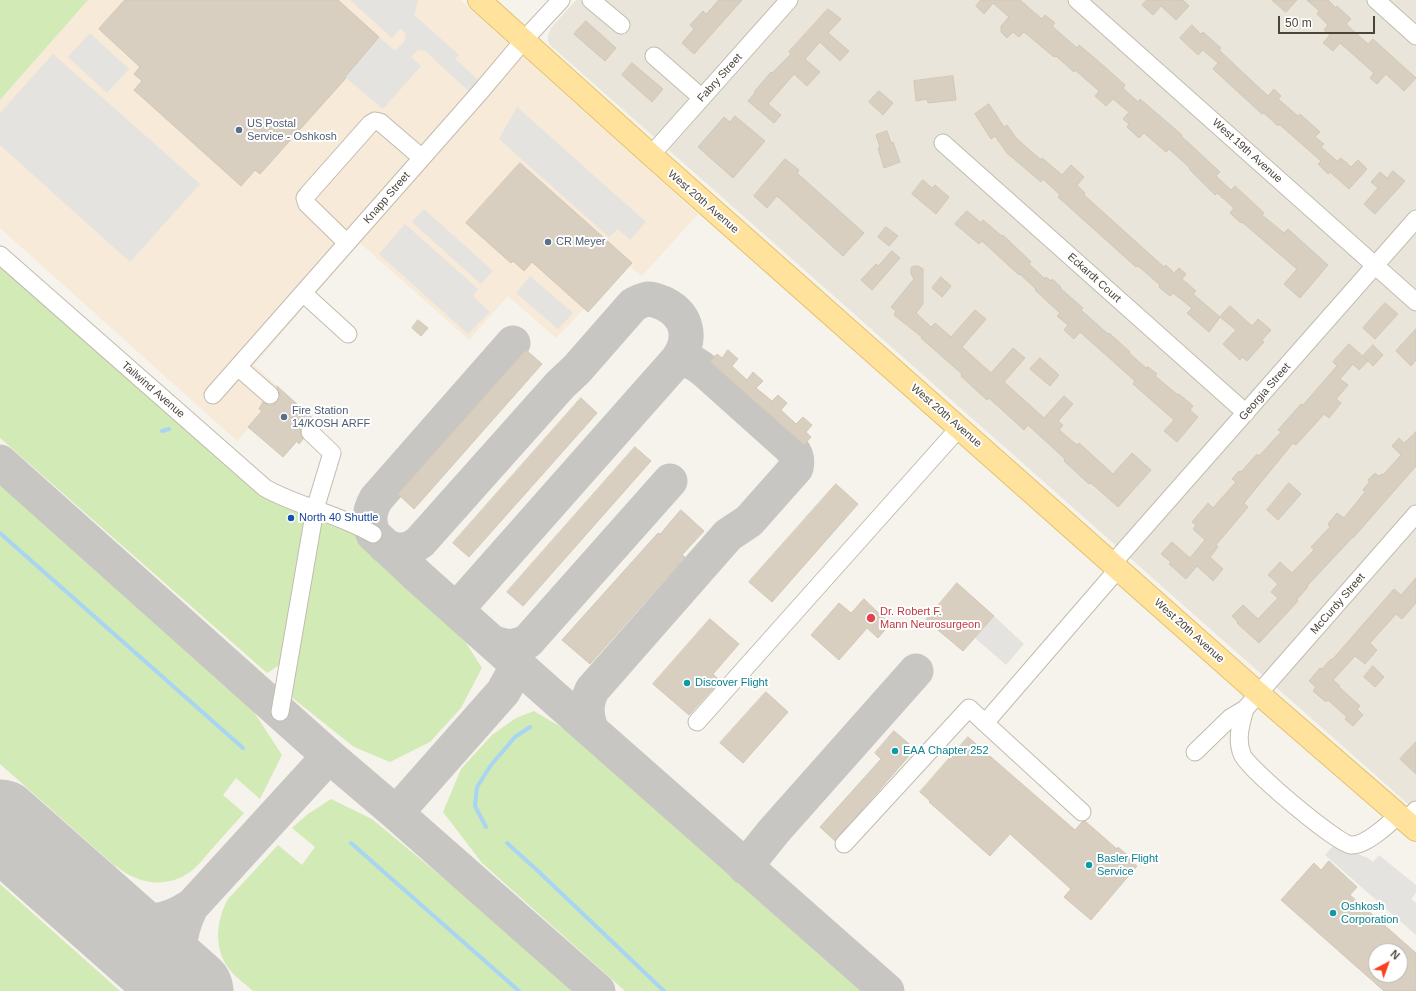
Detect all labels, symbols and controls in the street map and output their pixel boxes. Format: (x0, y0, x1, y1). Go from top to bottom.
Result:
scale bar (1280, 8, 1377, 34)
text: 50 m (1285, 16, 1312, 30)
street label: Fabry Street (695, 51, 745, 105)
street label: West 19th Avenue (1209, 116, 1285, 186)
place label: US Postal Service - Oshkosh (247, 117, 337, 143)
marker: US Postal Service - Oshkosh (234, 125, 244, 135)
street label: West 20th Avenue (665, 168, 741, 236)
street label: Knapp Street (361, 169, 413, 227)
place label: CR Meyer (556, 235, 606, 249)
marker: CR Meyer (543, 237, 553, 247)
street label: Eckardt Court (1065, 251, 1123, 305)
street label: Tailwind Avenue (119, 359, 187, 421)
street label: Georgia Street (1237, 361, 1293, 423)
street label: West 20th Avenue (908, 382, 984, 450)
place label: Fire Station 14/KOSH ARFF (292, 404, 370, 430)
marker: Fire Station 14/KOSH ARFF (279, 412, 289, 422)
place label: North 40 Shuttle (299, 511, 378, 525)
marker: North 40 Shuttle (286, 513, 296, 523)
street label: McCurdy Street (1308, 571, 1368, 637)
street label: West 20th Avenue (1151, 596, 1227, 666)
place label: Dr. Robert F. Mann Neurosurgeon (880, 605, 980, 631)
marker: Dr. Robert F. Mann Neurosurgeon (865, 612, 877, 624)
place label: Discover Flight (695, 676, 768, 690)
marker: Discover Flight (682, 678, 692, 688)
place label: EAA Chapter 252 (903, 744, 989, 758)
marker: EAA Chapter 252 (890, 746, 900, 756)
place label: Basler Flight Service (1097, 852, 1158, 878)
marker: Basler Flight Service (1084, 860, 1094, 870)
place label: Oshkosh Corporation (1341, 900, 1398, 926)
marker: Oshkosh Corporation (1328, 908, 1338, 918)
north arrow (1368, 943, 1408, 983)
text: N (1388, 948, 1402, 962)

